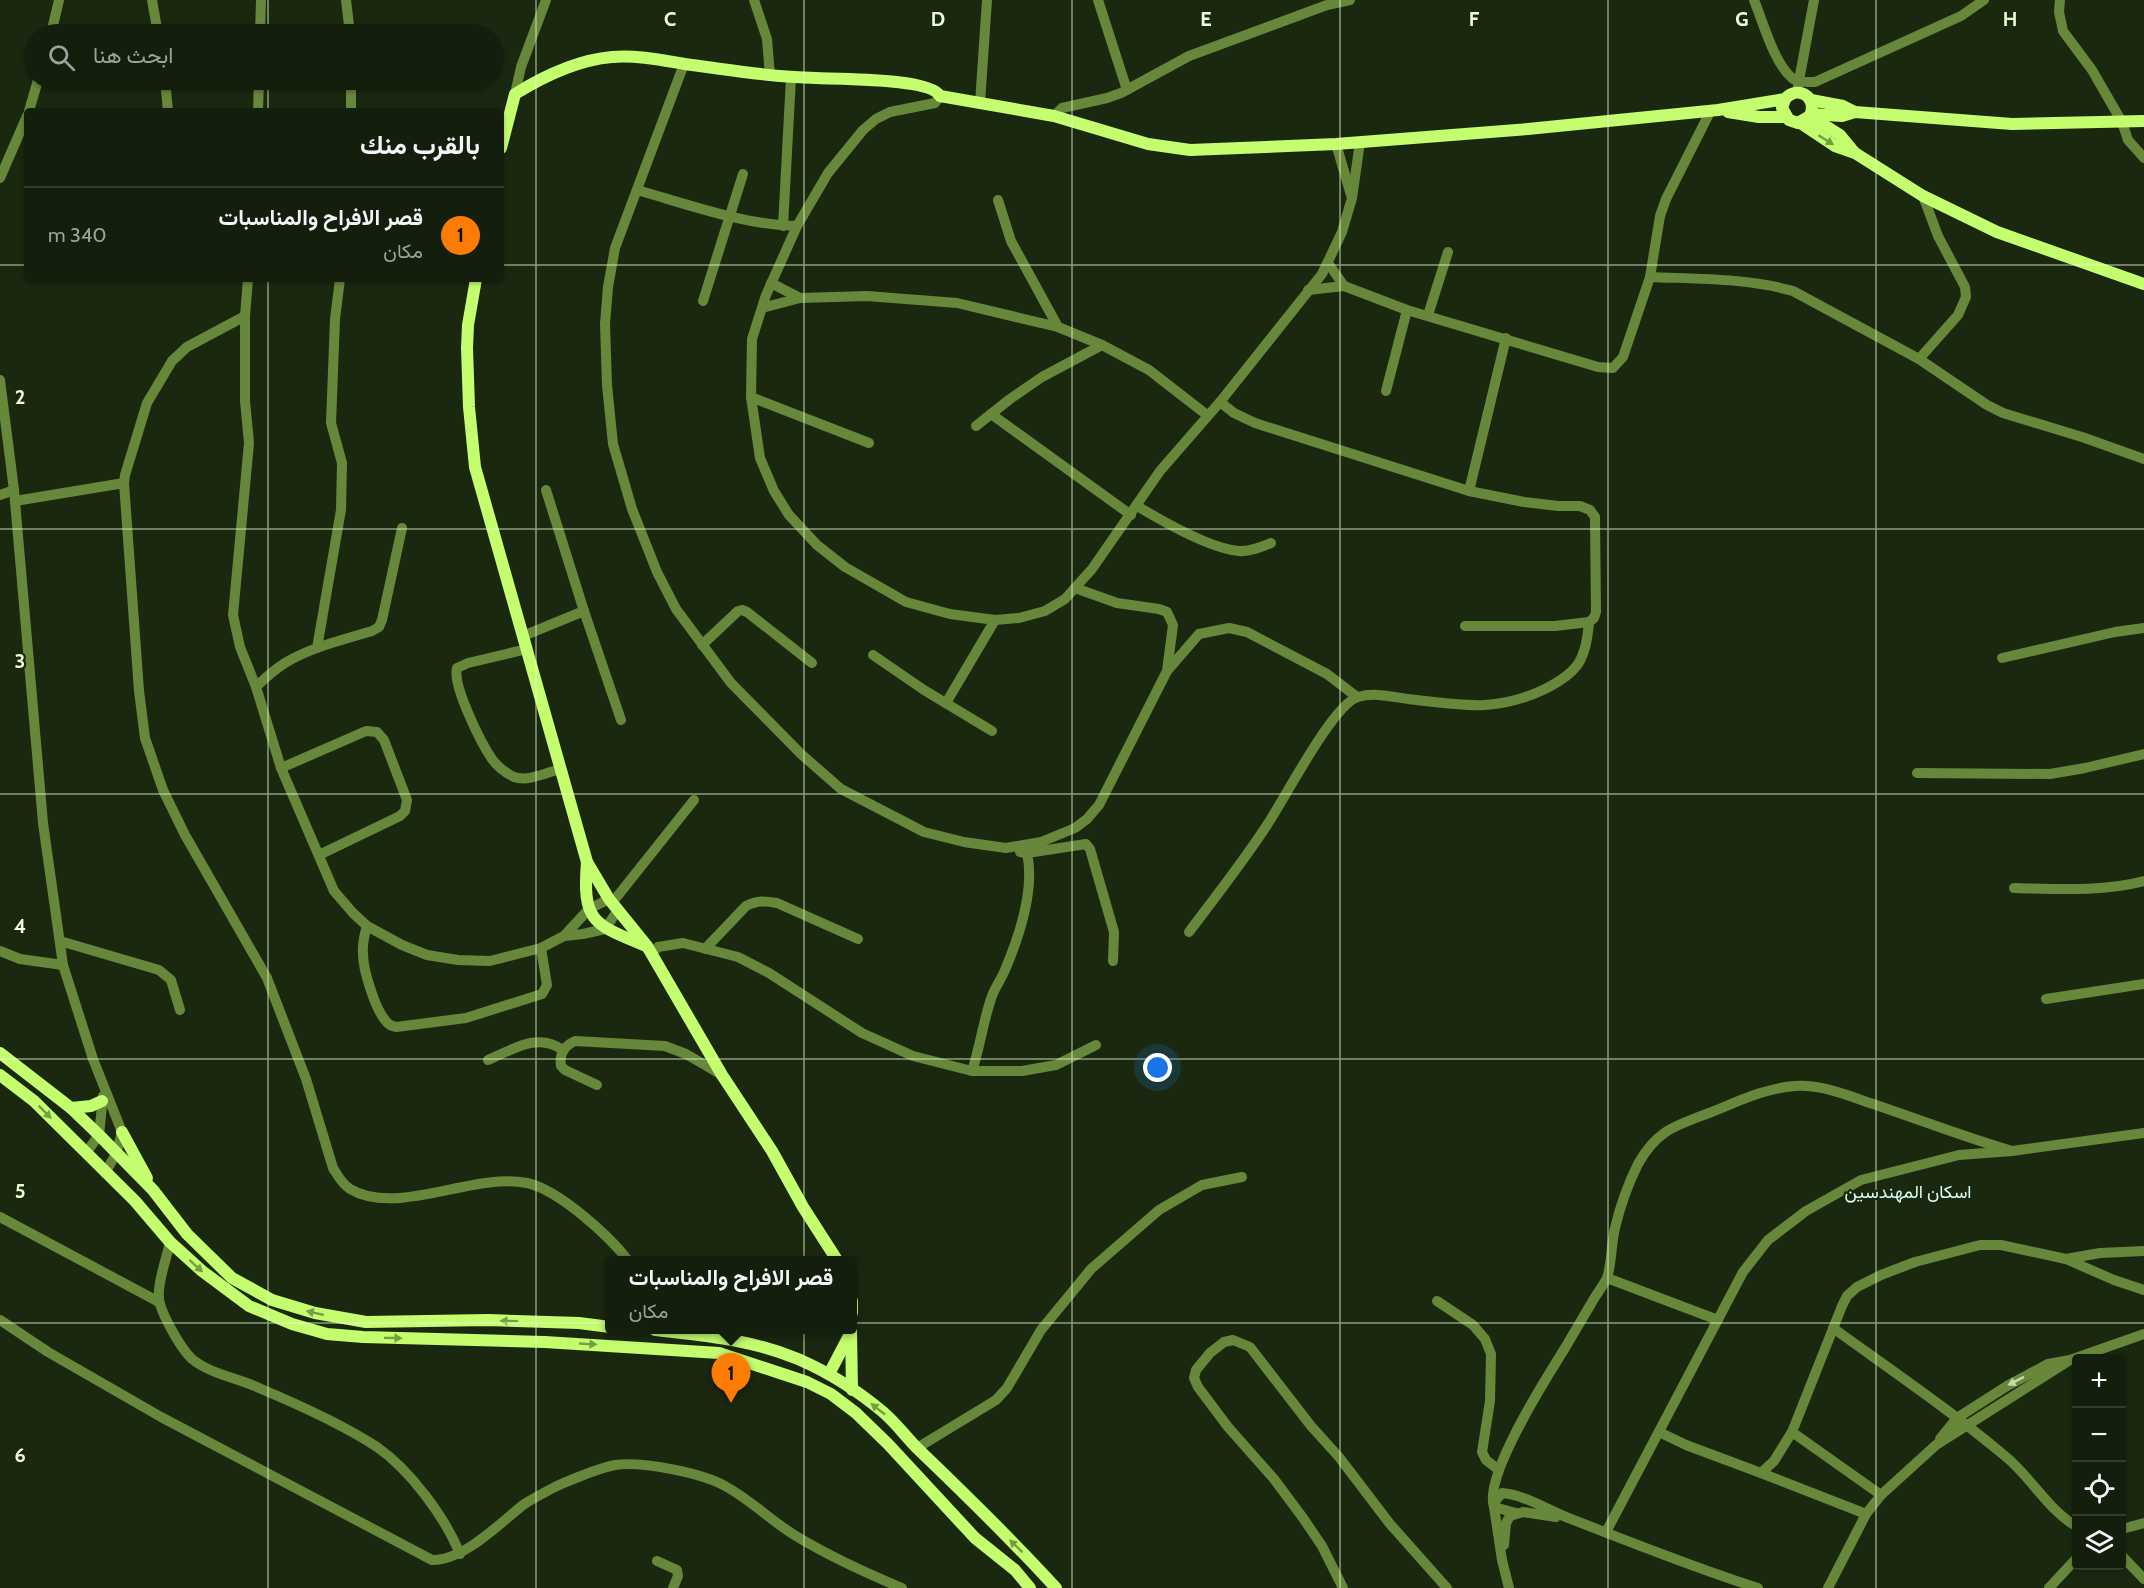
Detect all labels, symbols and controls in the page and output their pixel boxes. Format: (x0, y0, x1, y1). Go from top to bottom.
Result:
text: C (664, 7, 676, 31)
text: D (931, 7, 945, 31)
text: E (1200, 7, 1212, 31)
text: F (1469, 7, 1480, 31)
text: G (1735, 7, 1749, 31)
text: H (2003, 7, 2017, 31)
search box (24, 24, 504, 90)
icon: search (45, 41, 78, 74)
text: ابحث هنا (93, 42, 173, 69)
text: بالقرب منك (360, 129, 480, 161)
one-way arrow (1818, 135, 1834, 146)
text: قصر الافراح والمناسبات (219, 204, 423, 231)
text: 340 m (48, 223, 106, 247)
text: 1 (457, 223, 464, 247)
text: مكان (383, 239, 423, 263)
text: 2 (15, 385, 25, 409)
text: 3 (15, 649, 25, 673)
text: 4 (14, 914, 26, 938)
your location (1143, 1053, 1172, 1082)
one-way arrow (37, 1105, 51, 1119)
text: 5 (15, 1179, 25, 1203)
district label: اسكان المهندسين (1844, 1181, 1972, 1203)
popup (605, 1256, 857, 1334)
one-way arrow (189, 1259, 204, 1273)
text: قصر الافراح والمناسبات (629, 1264, 833, 1291)
text: مكان (629, 1299, 668, 1323)
one-way arrow (306, 1307, 324, 1317)
one-way arrow (500, 1316, 519, 1325)
one-way arrow (384, 1333, 403, 1343)
one-way arrow (579, 1339, 598, 1348)
pin: 1 (712, 1354, 750, 1403)
map controls (2072, 1354, 2126, 1570)
button: + (2072, 1354, 2126, 1408)
one-way arrow (2007, 1376, 2024, 1386)
one-way arrow (870, 1403, 885, 1415)
button: − (2072, 1408, 2126, 1462)
text: 6 (14, 1443, 26, 1467)
button: locate (2072, 1462, 2126, 1516)
button: layers (2072, 1516, 2126, 1570)
one-way arrow (1010, 1539, 1024, 1553)

